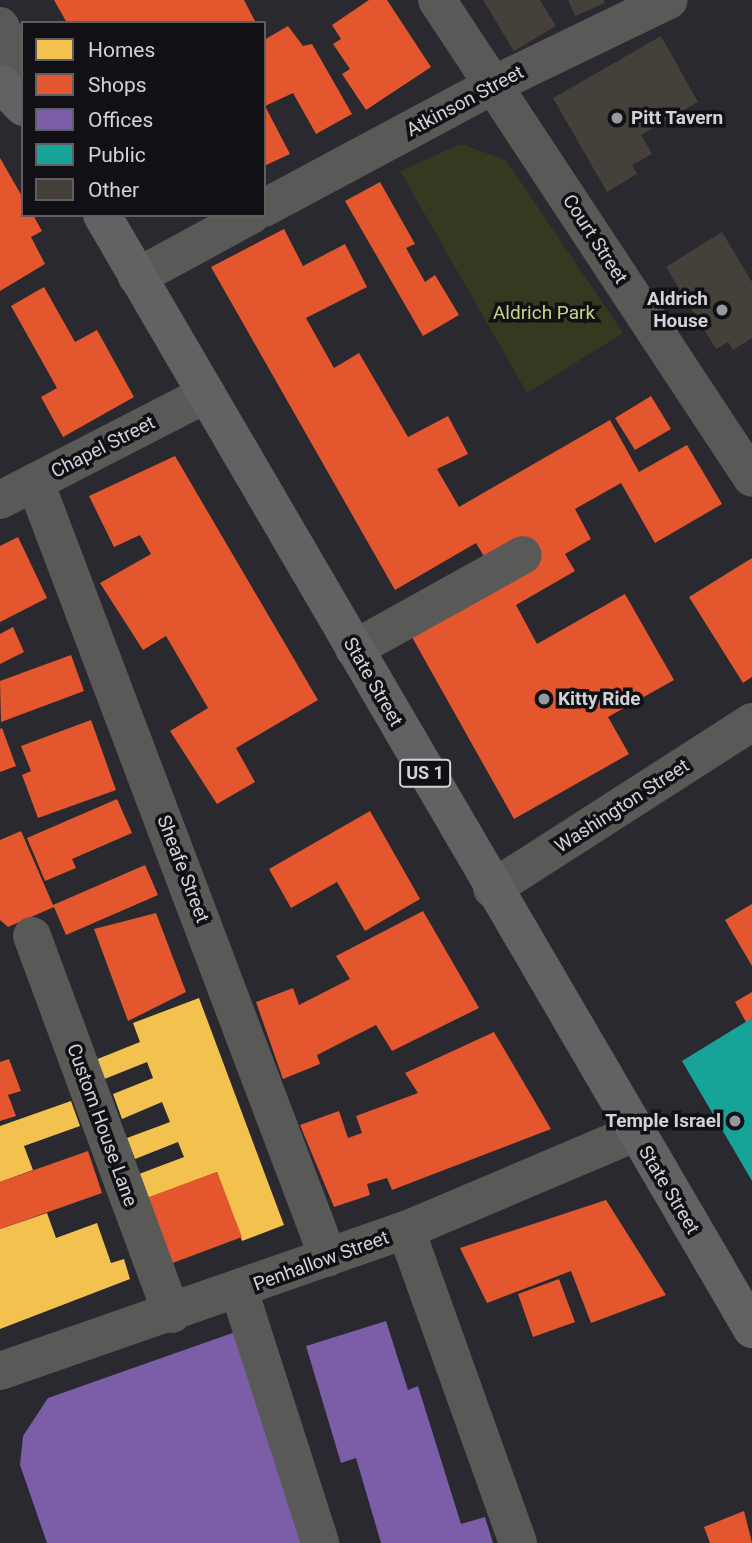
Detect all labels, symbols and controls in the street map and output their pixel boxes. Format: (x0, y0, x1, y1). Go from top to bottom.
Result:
legend (21, 21, 266, 217)
text: Homes (88, 38, 155, 62)
street label: Atkinson Street (403, 61, 527, 141)
text: Shops (88, 73, 147, 97)
place label: Pitt Tavern (631, 107, 724, 129)
text: Offices (88, 108, 153, 132)
marker: Pitt Tavern (609, 110, 625, 126)
text: Public (88, 143, 146, 167)
text: Other (88, 178, 139, 202)
street label: Court Street (558, 190, 632, 288)
place label: Aldrich House (647, 288, 708, 332)
park label: Aldrich Park (493, 302, 595, 324)
marker: Aldrich House (714, 302, 730, 318)
street label: Chapel Street (47, 411, 159, 483)
street label: State Street (338, 633, 408, 731)
place label: Kitty Ride (558, 688, 640, 710)
marker: Kitty Ride (536, 691, 552, 707)
street label: Washington Street (551, 754, 693, 858)
road number: US 1 (399, 758, 451, 788)
street label: Sheafe Street (152, 812, 214, 926)
street label: Custom House Lane (62, 1041, 142, 1209)
place label: Temple Israel (605, 1110, 721, 1132)
marker: Temple Israel (727, 1113, 743, 1129)
street label: State Street (634, 1142, 704, 1238)
street label: Penhallow Street (250, 1226, 392, 1296)

